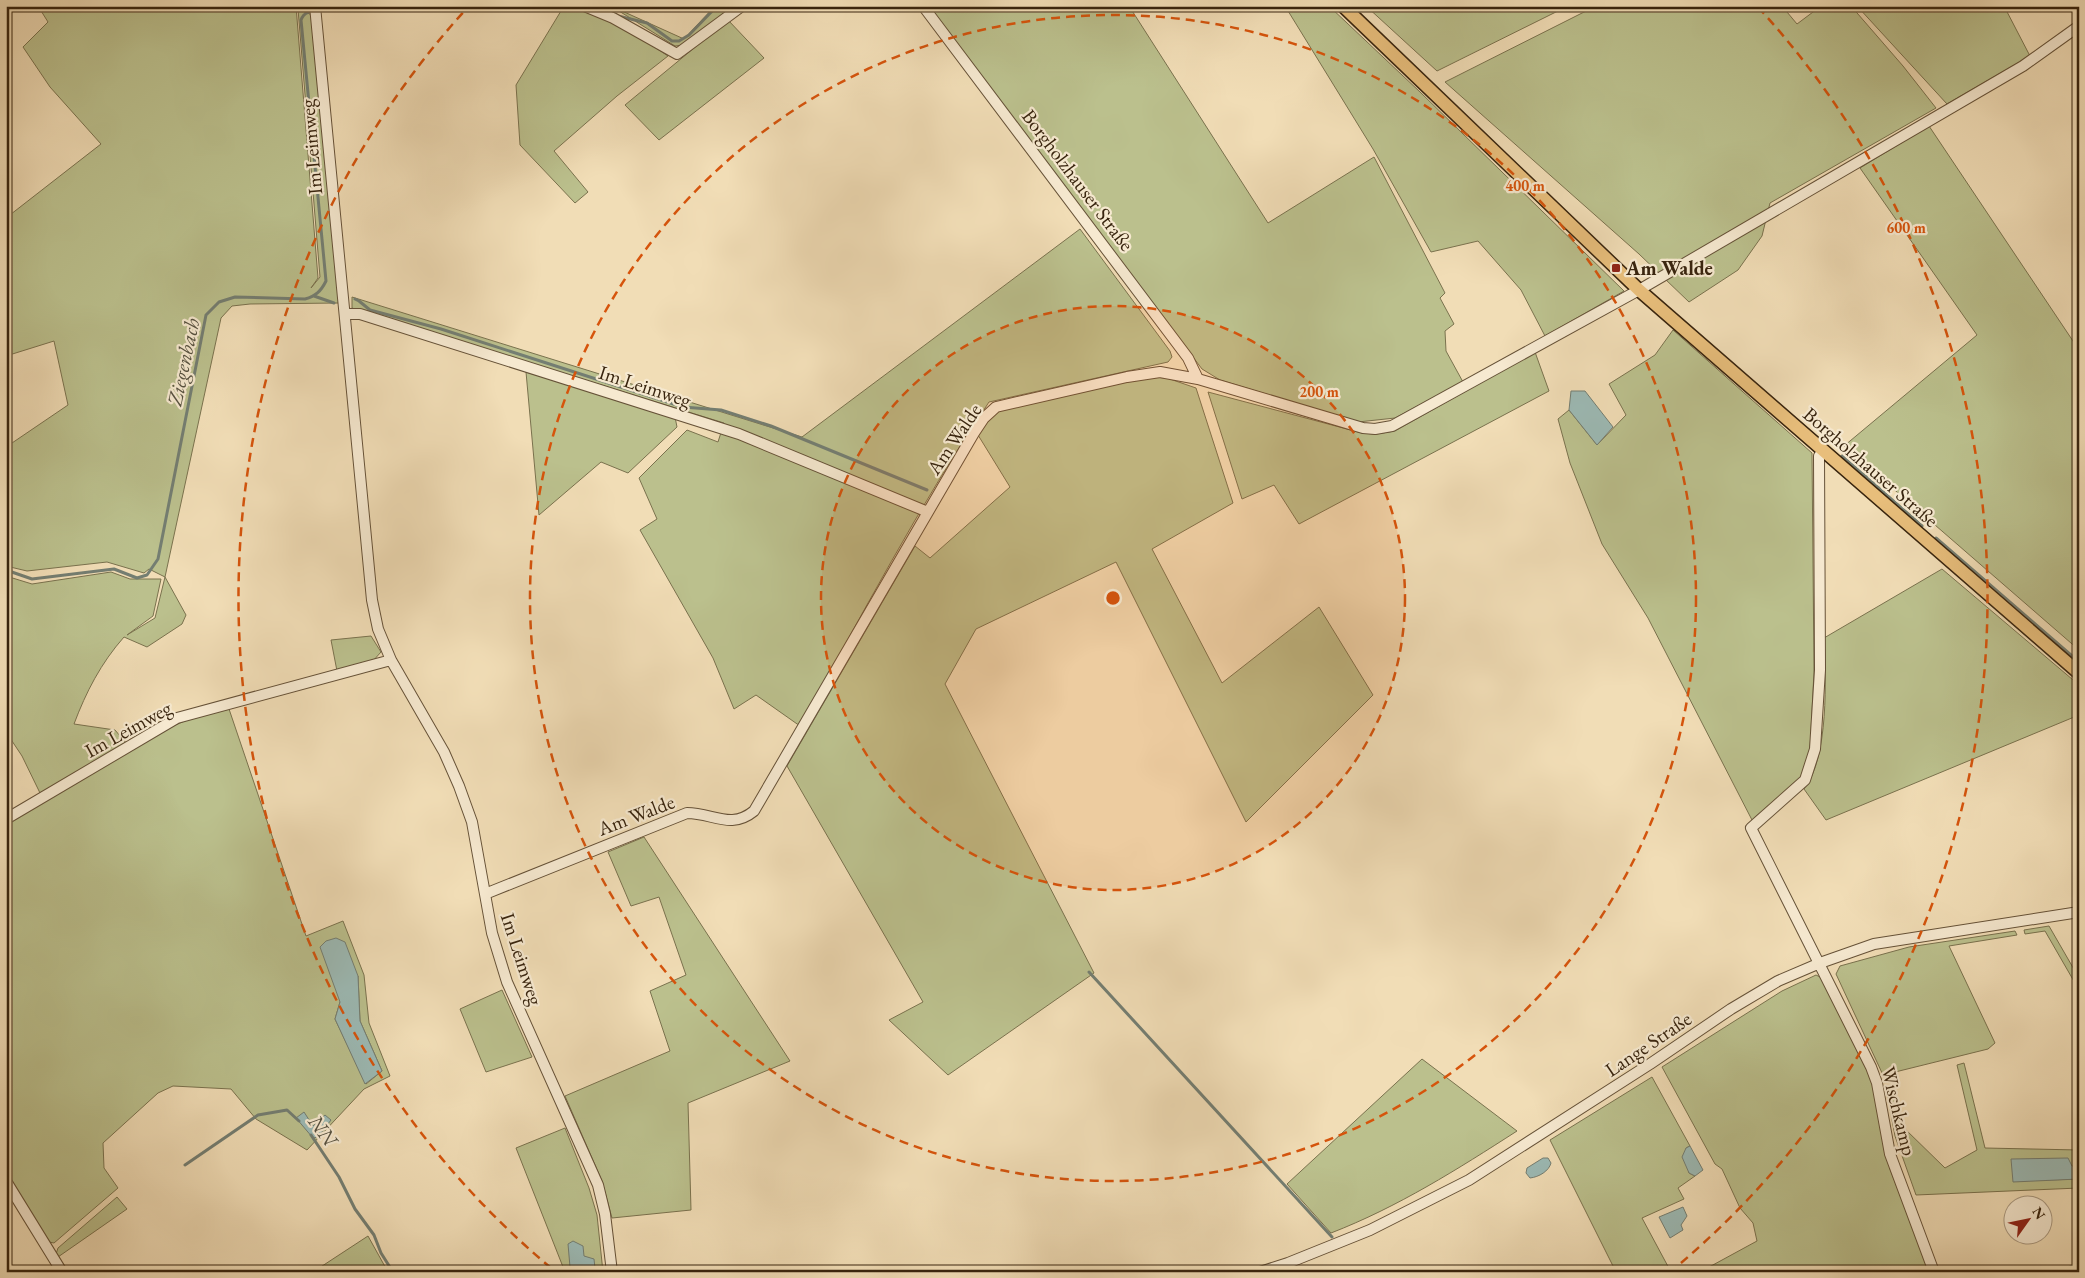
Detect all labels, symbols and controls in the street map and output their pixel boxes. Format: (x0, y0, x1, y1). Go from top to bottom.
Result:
street label: Im Leimweg (294, 98, 328, 196)
street label: Borgholzhauser Straße (1016, 104, 1140, 256)
text: 400 m (1505, 176, 1545, 195)
text: 600 m (1886, 218, 1926, 237)
place label: Am Walde (1625, 255, 1713, 281)
marker: Am Walde (1610, 262, 1622, 274)
water label: Ziegenbach (160, 316, 205, 409)
street label: Im Leimweg (596, 359, 695, 413)
text: 200 m (1299, 382, 1339, 401)
street label: Am Walde (920, 398, 987, 480)
street label: Borgholzhauser Straße (1798, 401, 1944, 533)
centre of rings (1104, 589, 1122, 607)
street label: Im Leimweg (80, 694, 176, 764)
street label: Am Walde (593, 788, 678, 842)
street label: Im Leimweg (495, 910, 549, 1009)
street label: Lange Straße (1600, 1005, 1696, 1082)
street label: Wischkamp (1875, 1064, 1923, 1158)
water label: NN (302, 1108, 345, 1153)
north arrow (2002, 1196, 2052, 1246)
text: N (2028, 1203, 2050, 1223)

